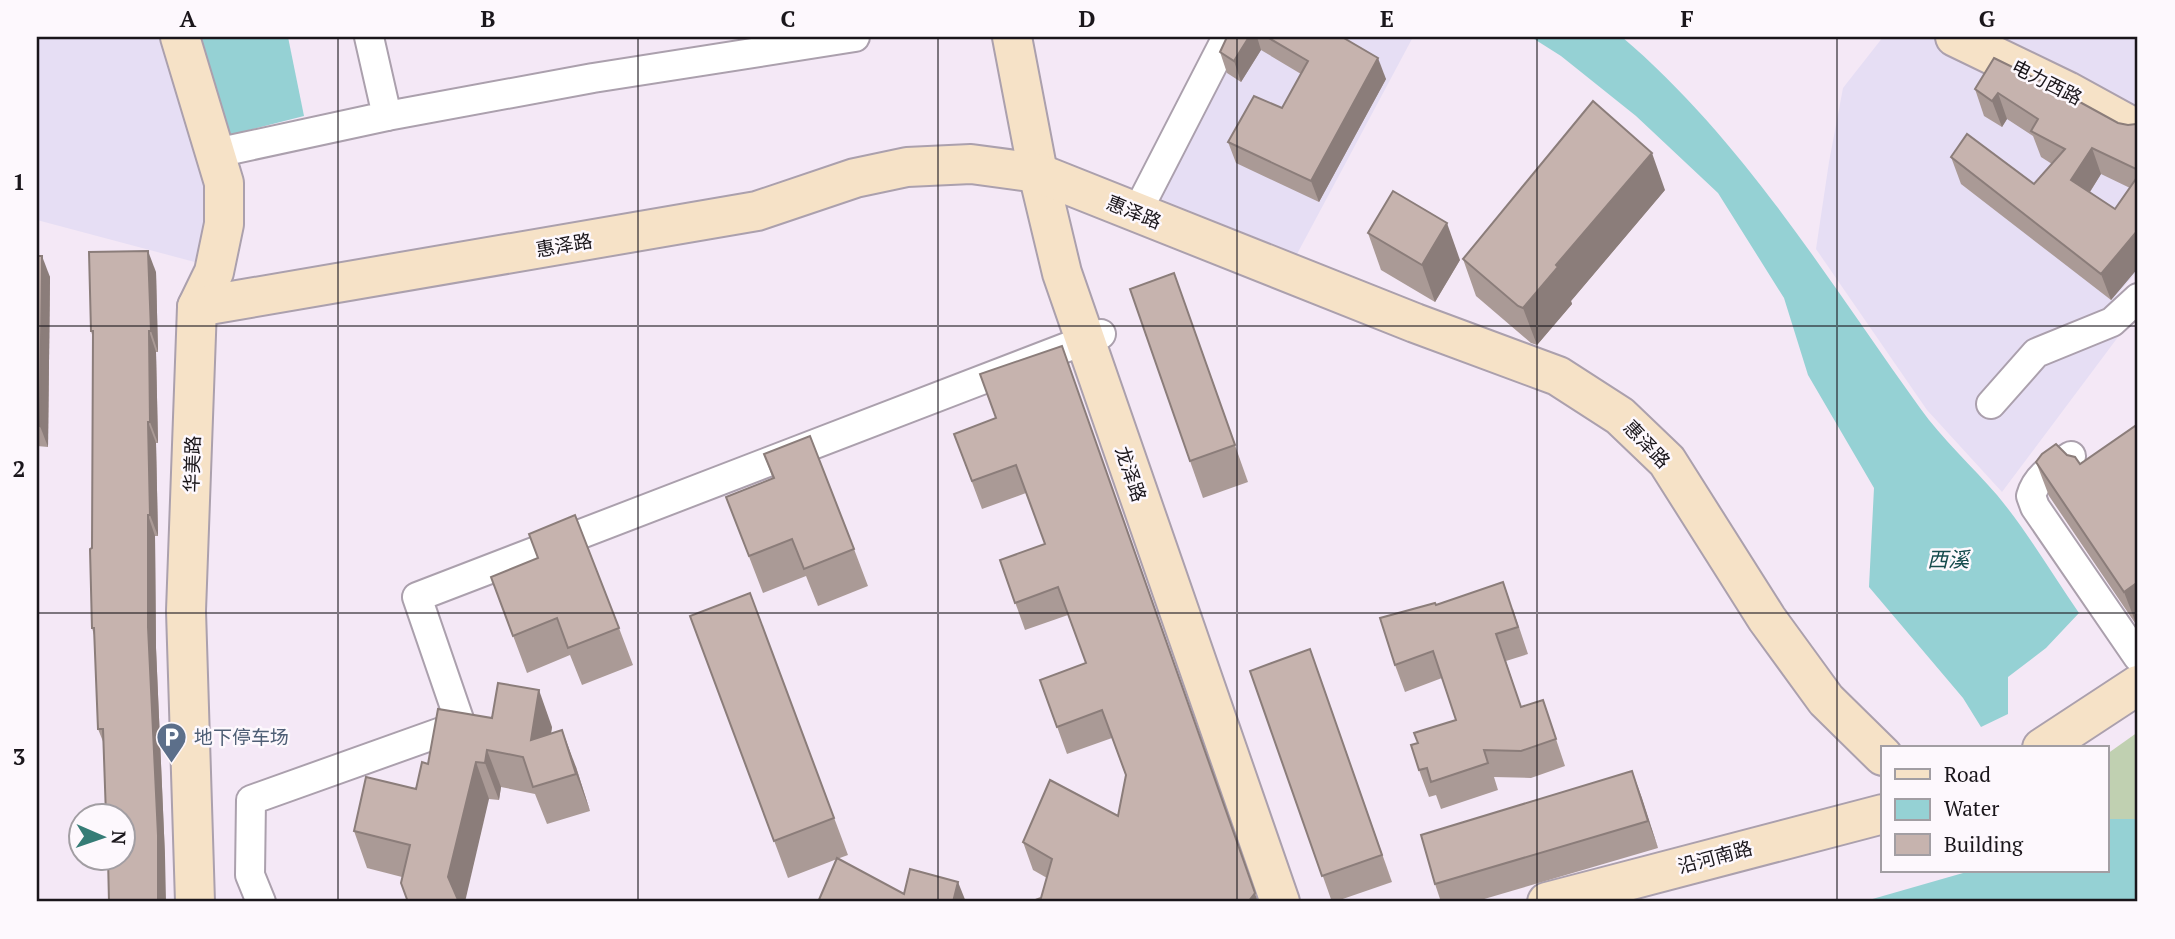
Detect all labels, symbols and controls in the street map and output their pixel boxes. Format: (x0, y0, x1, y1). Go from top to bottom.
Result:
text: A (180, 3, 197, 34)
text: B (481, 3, 496, 34)
text: C (781, 3, 796, 34)
text: D (1079, 3, 1096, 34)
text: E (1380, 3, 1394, 34)
text: F (1680, 3, 1694, 34)
text: G (1979, 3, 1996, 34)
street label: 电力西路 (2008, 53, 2087, 110)
text: 1 (13, 166, 26, 197)
street label: 惠泽路 (1103, 189, 1165, 234)
street label: 惠泽路 (534, 227, 594, 262)
street label: 惠泽路 (1619, 414, 1676, 473)
street label: 华美路 (178, 435, 205, 493)
street label: 龙泽路 (1110, 443, 1153, 505)
text: 2 (13, 453, 26, 484)
water label: 西溪 (1927, 545, 1971, 573)
parking icon: 地下停车场 (154, 720, 188, 764)
place label: 地下停车场 (194, 724, 289, 749)
text: 3 (13, 741, 26, 772)
legend (1881, 746, 2108, 872)
text: Road (1944, 760, 1991, 788)
text: Water (1944, 794, 1999, 822)
north arrow (66, 802, 136, 872)
text: N (107, 830, 132, 846)
text: Building (1944, 830, 2024, 858)
street label: 沿河南路 (1675, 835, 1755, 878)

